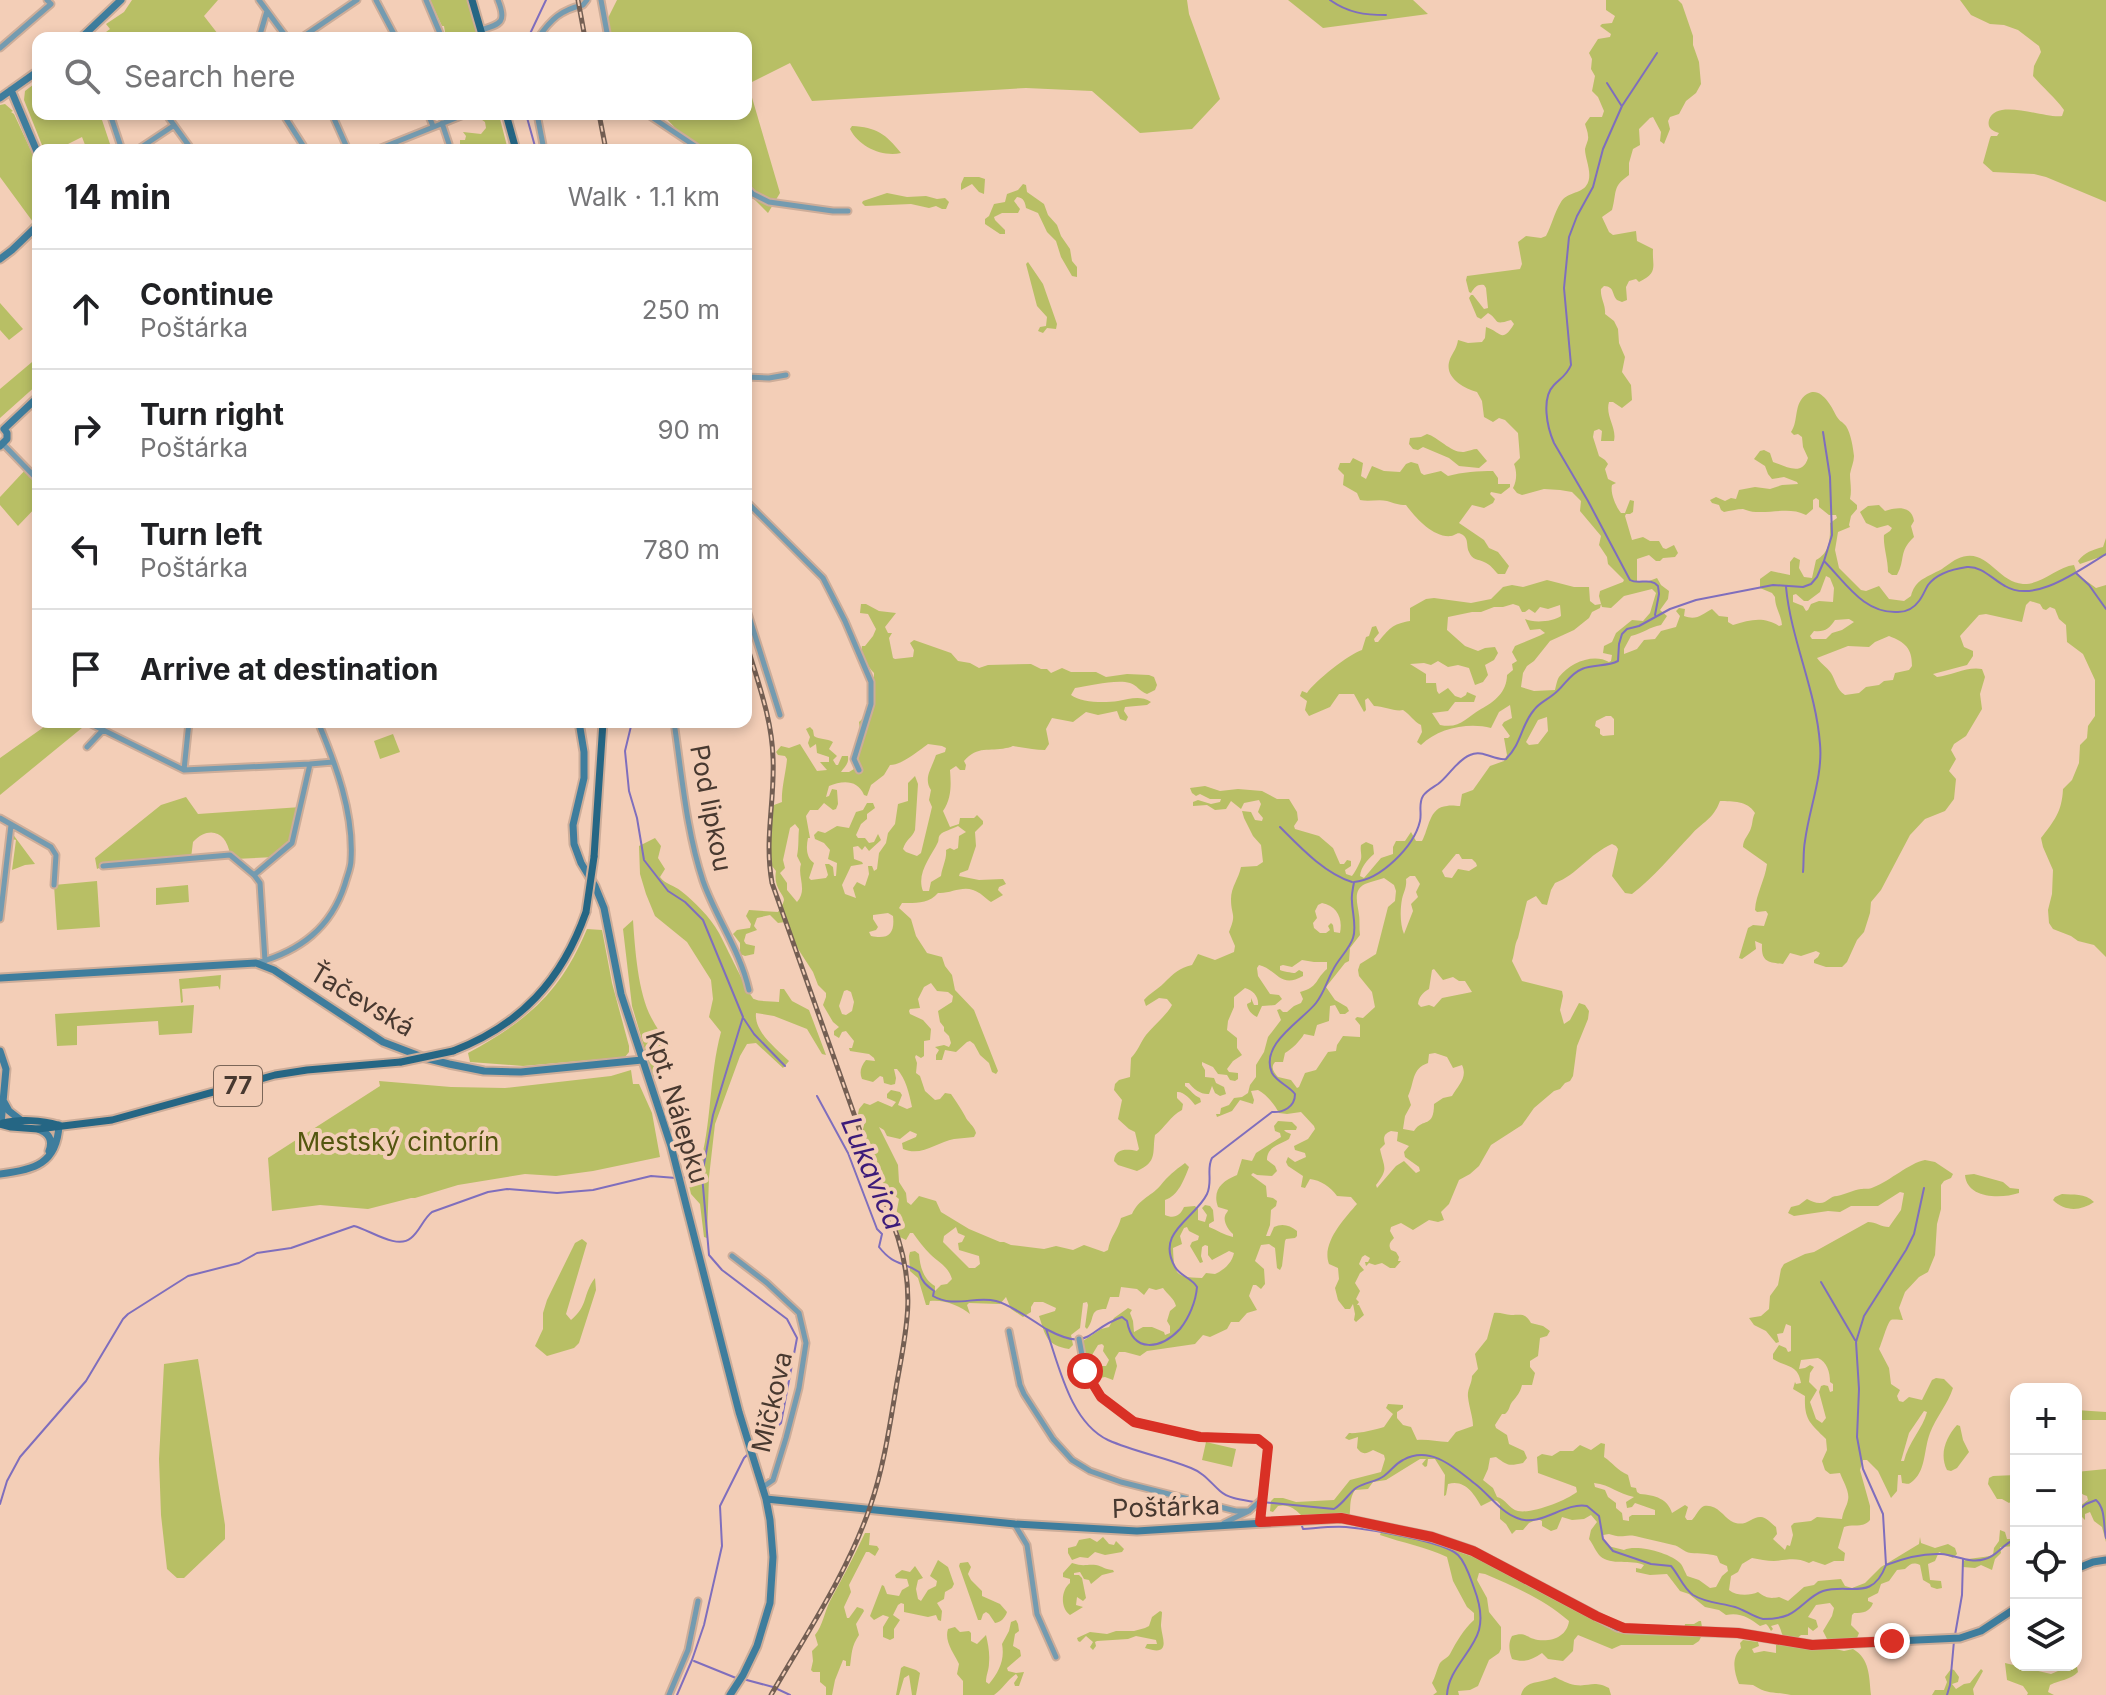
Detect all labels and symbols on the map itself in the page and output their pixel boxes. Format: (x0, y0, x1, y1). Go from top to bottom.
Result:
street label: Pod lipkou (684, 742, 739, 874)
street label: Ťačevská (304, 956, 420, 1043)
street label: Kpt. Nálepku (640, 1027, 715, 1187)
road number: 77 (214, 1066, 262, 1106)
water label: Lukavica (834, 1111, 912, 1235)
park label: Mestský cintorín (297, 1126, 499, 1157)
street label: Mičkova (745, 1348, 798, 1455)
route start (1067, 1353, 1103, 1389)
street label: Poštárka (1111, 1489, 1221, 1524)
route end (1874, 1623, 1910, 1659)

